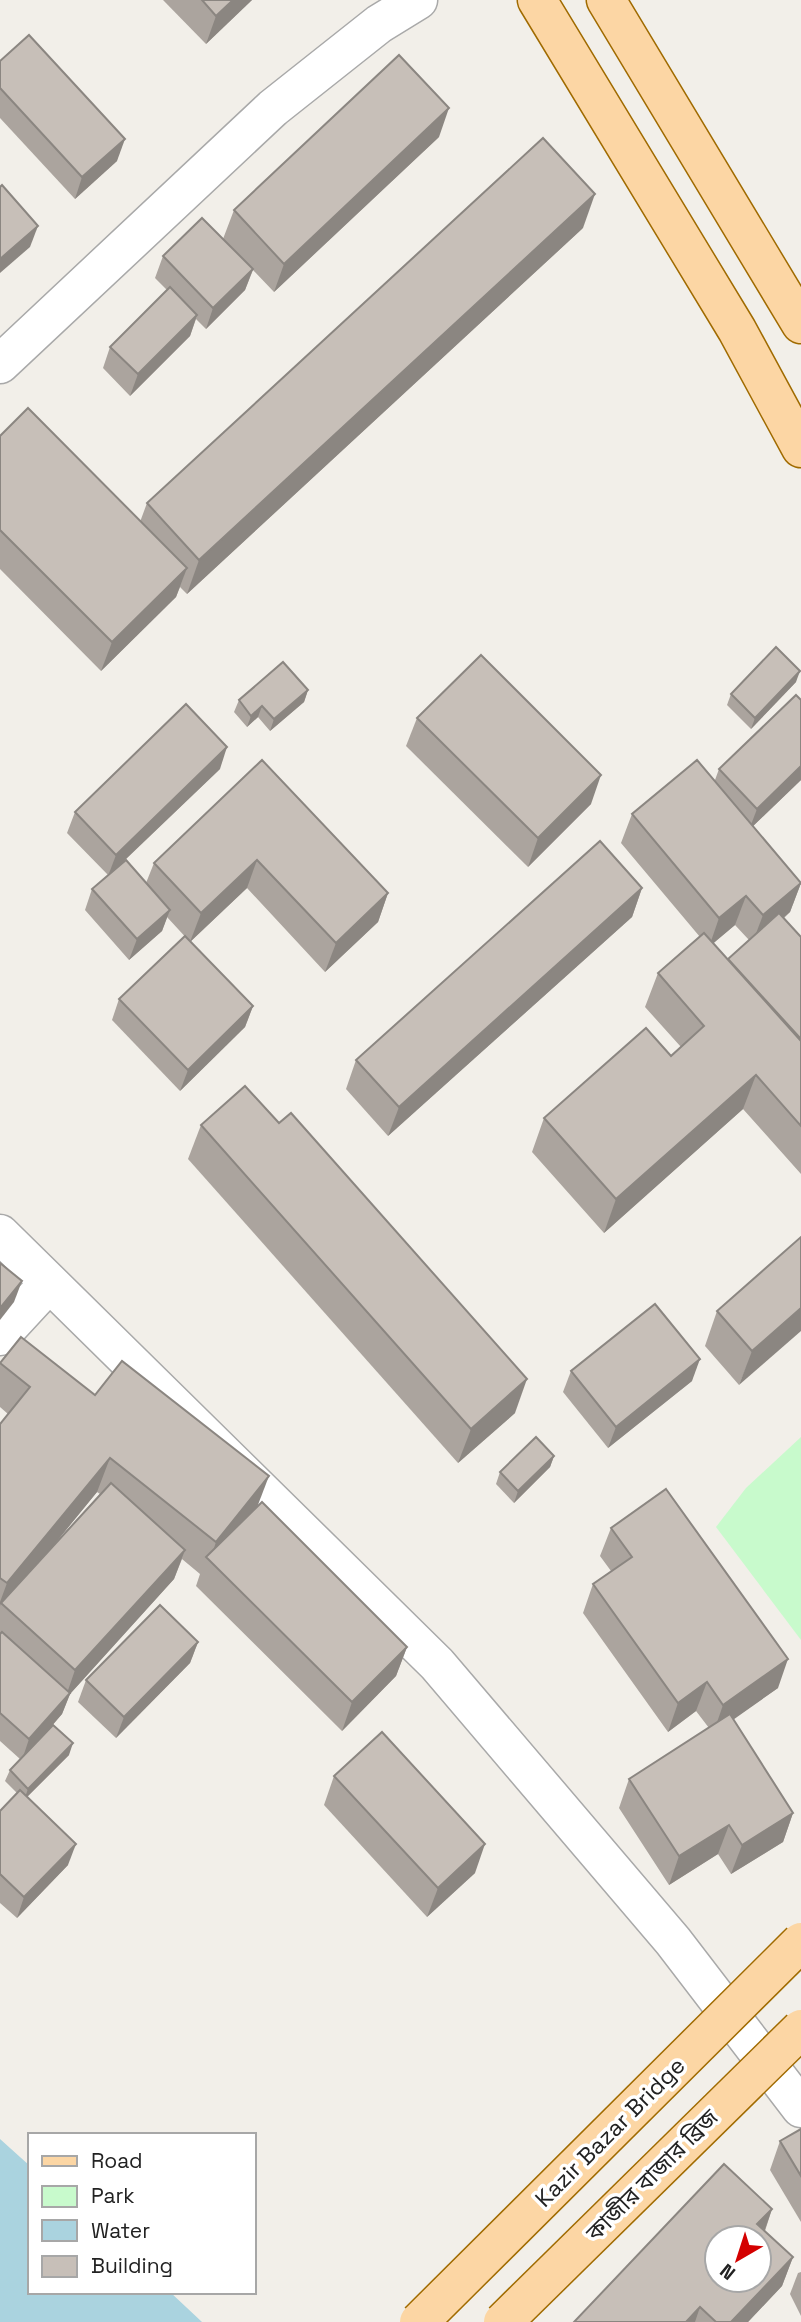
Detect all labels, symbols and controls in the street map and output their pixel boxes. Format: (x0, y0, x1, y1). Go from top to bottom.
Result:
street label: Kazir Bazar Bridge (529, 2051, 691, 2213)
street label: কাজীর বাজার ব্রিজ (579, 2102, 725, 2248)
legend (28, 2133, 256, 2294)
text: Road (91, 2147, 143, 2174)
text: Park (91, 2182, 135, 2209)
text: Water (91, 2217, 150, 2244)
north arrow (703, 2224, 773, 2294)
text: Building (91, 2252, 173, 2279)
text: N (715, 2258, 740, 2286)

